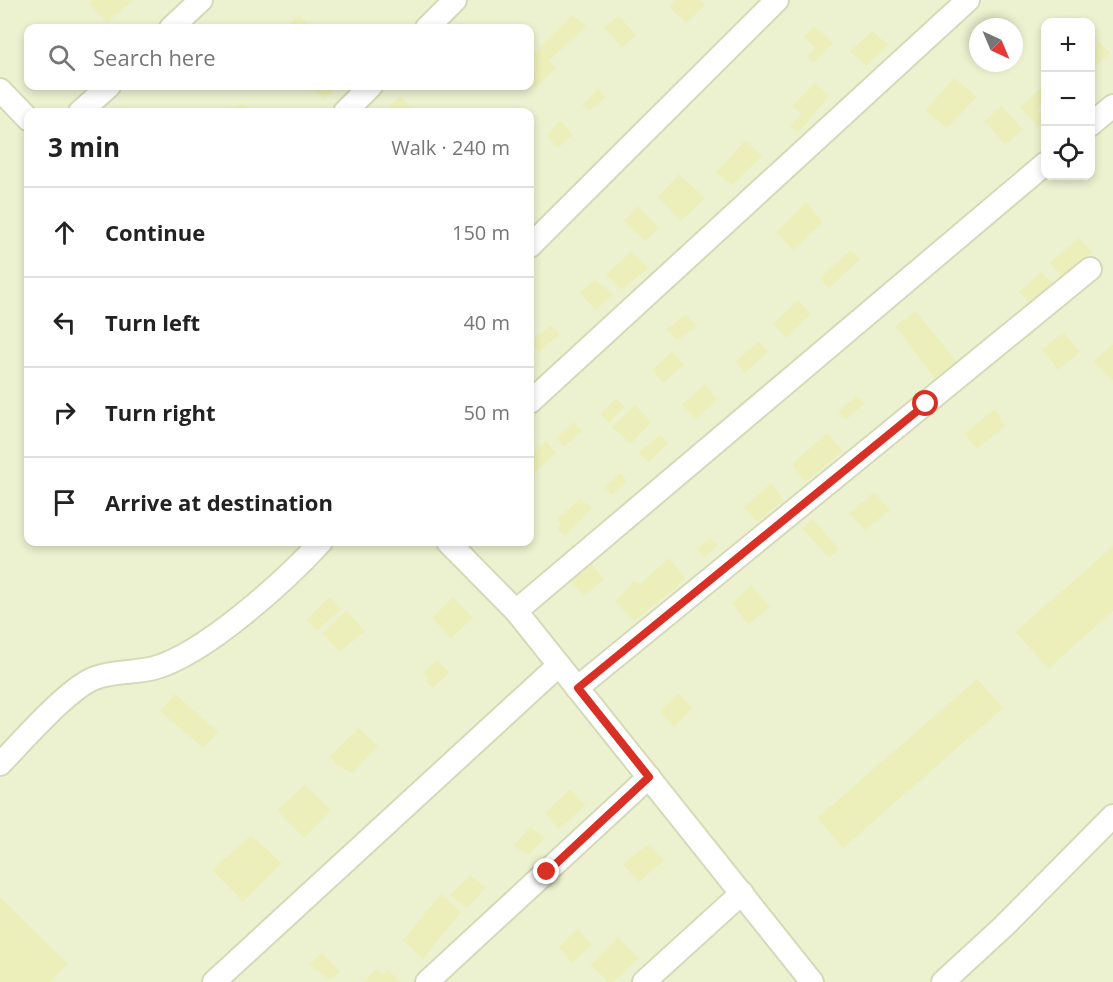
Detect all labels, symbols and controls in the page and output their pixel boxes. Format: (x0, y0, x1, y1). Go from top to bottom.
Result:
north arrow (969, 18, 1023, 72)
map controls (1041, 18, 1095, 180)
button: + (1041, 18, 1095, 72)
search box (24, 24, 534, 90)
icon: search (45, 41, 78, 74)
text: Search here (93, 42, 216, 72)
button: − (1041, 72, 1095, 126)
button: locate (1041, 126, 1095, 180)
text: 3 min (48, 129, 120, 165)
text: Walk · 240 m (391, 134, 510, 161)
icon: ahead (48, 216, 81, 249)
text: Continue (105, 217, 205, 247)
text: 150 m (452, 219, 510, 246)
icon: left (48, 306, 81, 339)
text: Turn left (105, 307, 200, 337)
text: 40 m (463, 309, 510, 336)
route start (912, 390, 938, 416)
icon: right (48, 396, 81, 429)
text: Turn right (105, 397, 216, 427)
text: 50 m (463, 399, 510, 426)
icon: arrive (48, 486, 81, 519)
text: Arrive at destination (105, 487, 333, 517)
route end (533, 858, 559, 884)

